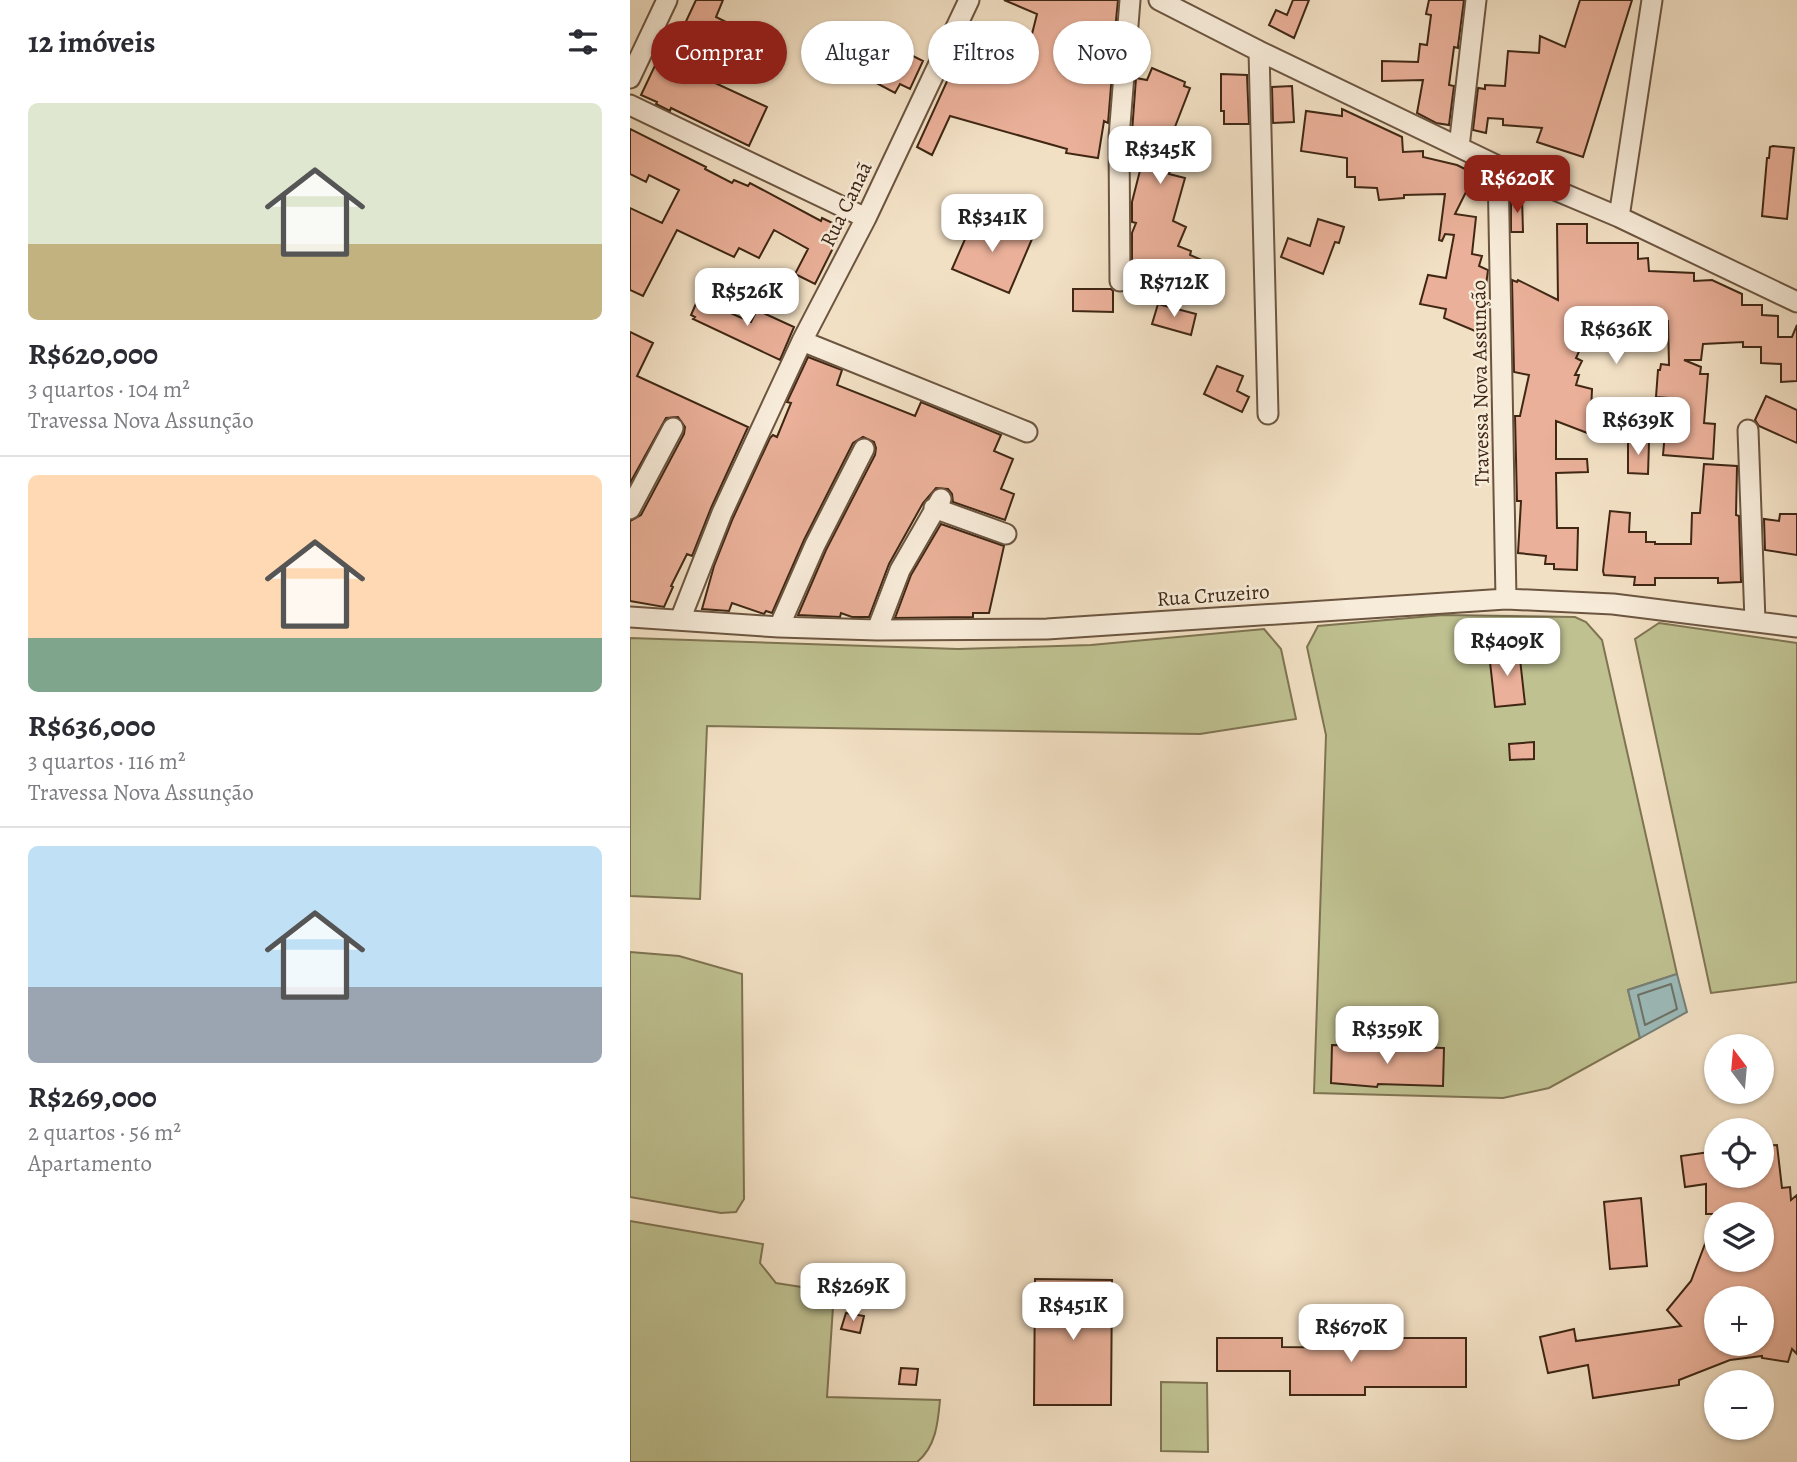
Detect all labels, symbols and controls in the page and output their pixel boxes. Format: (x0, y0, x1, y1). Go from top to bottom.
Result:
chip: Comprar (651, 21, 787, 84)
chip: Alugar (801, 21, 914, 84)
chip: Filtros (928, 21, 1039, 84)
chip: Novo (1053, 21, 1151, 84)
text: 12 imóveis (28, 22, 155, 62)
icon: filters (564, 23, 602, 61)
pin: R$345K (1103, 127, 1217, 186)
text: R$345K (1124, 133, 1196, 164)
icon: home (252, 149, 378, 275)
pin: R$620K (1460, 156, 1574, 215)
street label: Rua Canaã (813, 157, 879, 251)
text: R$620K (1480, 162, 1554, 193)
pin: R$341K (935, 194, 1049, 254)
text: R$341K (957, 201, 1027, 232)
pin: R$712K (1117, 260, 1231, 319)
text: R$712K (1139, 266, 1209, 297)
pin: R$526K (690, 268, 804, 328)
text: R$526K (711, 275, 783, 306)
street label: Travessa Nova Assunção (1464, 280, 1496, 486)
pin: R$636K (1559, 306, 1673, 366)
text: R$636K (1580, 313, 1652, 344)
text: R$620,000 (28, 334, 158, 374)
text: 3 quartos · 104 m² (28, 374, 190, 405)
pin: R$639K (1581, 398, 1695, 457)
text: R$639K (1602, 404, 1674, 435)
text: Travessa Nova Assunção (28, 405, 254, 436)
icon: home (252, 521, 378, 647)
street label: Rua Cruzeiro (1156, 577, 1270, 613)
pin: R$409K (1450, 618, 1564, 678)
text: R$409K (1470, 625, 1544, 656)
text: R$636,000 (28, 706, 155, 746)
text: 3 quartos · 116 m² (28, 746, 186, 777)
text: Travessa Nova Assunção (28, 777, 254, 808)
icon: home (252, 892, 378, 1018)
pin: R$359K (1330, 1006, 1444, 1066)
text: R$359K (1352, 1013, 1422, 1044)
north arrow (1704, 1034, 1774, 1104)
map controls (1704, 1034, 1774, 1440)
text: R$269,000 (28, 1077, 157, 1117)
text: 2 quartos · 56 m² (28, 1117, 181, 1148)
button: locate (1704, 1118, 1774, 1188)
text: Apartamento (28, 1148, 152, 1179)
button: layers (1704, 1202, 1774, 1272)
pin: R$269K (796, 1264, 910, 1323)
text: R$269K (816, 1270, 890, 1301)
pin: R$451K (1016, 1282, 1130, 1342)
button: + (1704, 1286, 1774, 1356)
text: R$451K (1038, 1289, 1108, 1320)
pin: R$670K (1294, 1304, 1408, 1364)
text: R$670K (1315, 1311, 1387, 1342)
button: − (1704, 1370, 1774, 1440)

